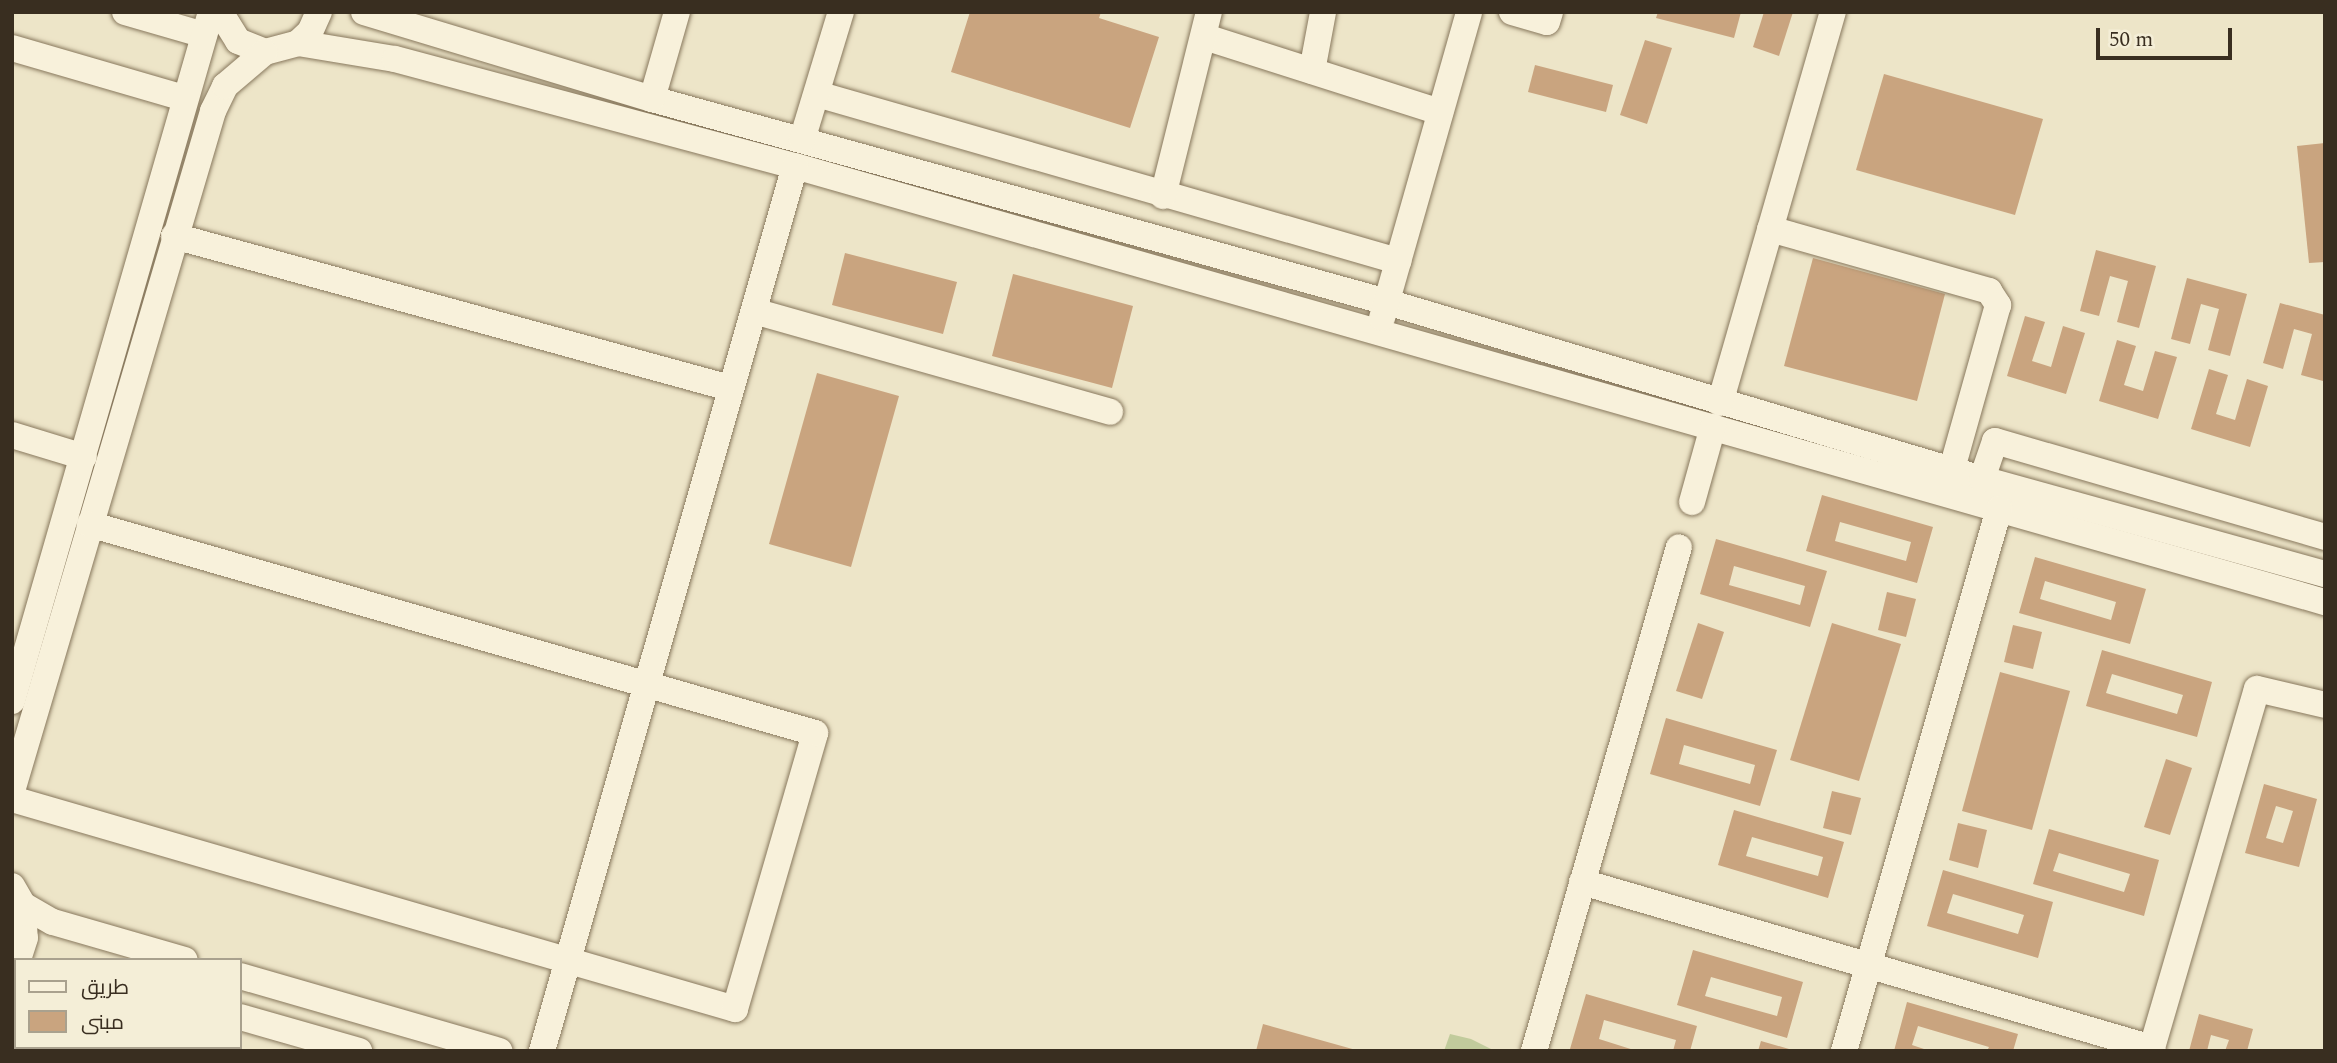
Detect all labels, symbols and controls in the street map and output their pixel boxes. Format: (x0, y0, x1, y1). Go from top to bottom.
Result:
scale bar (2099, 14, 2236, 58)
text: 50 m (2109, 24, 2153, 56)
legend (14, 958, 242, 1049)
text: طريق (81, 972, 129, 1004)
text: مبنى (81, 1007, 124, 1039)

